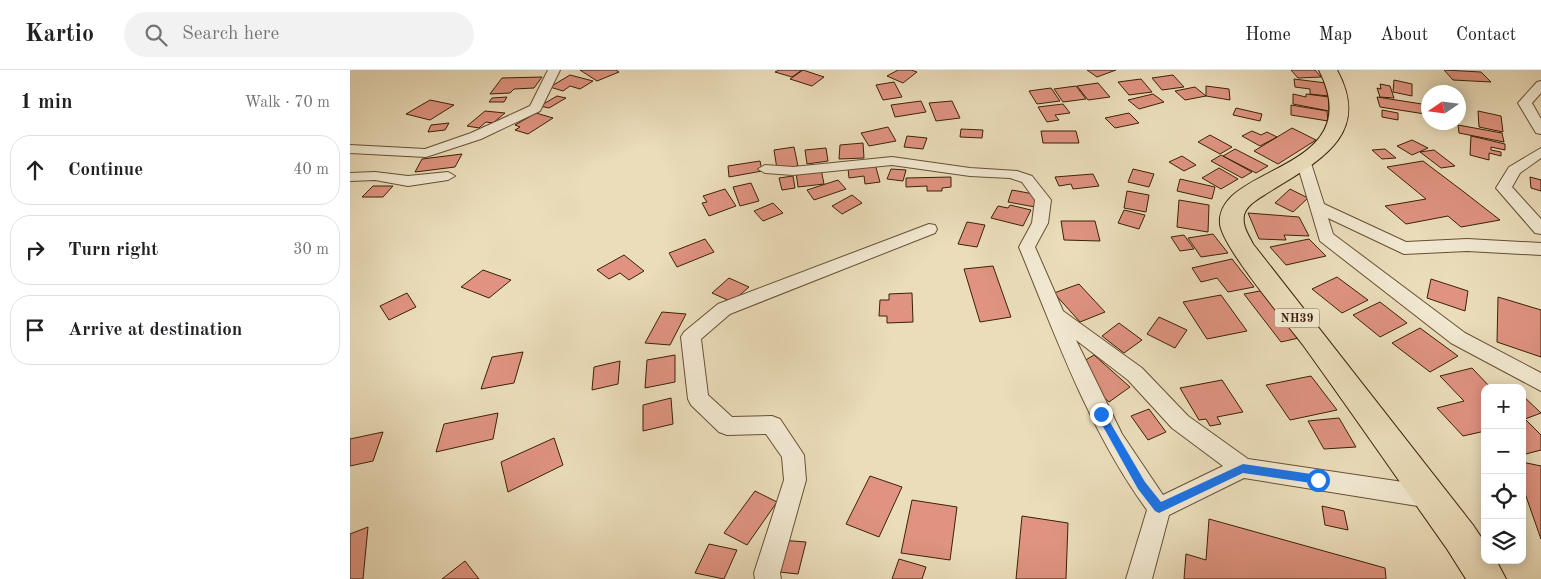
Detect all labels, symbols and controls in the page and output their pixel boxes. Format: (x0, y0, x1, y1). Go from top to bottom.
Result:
search box (124, 12, 474, 57)
icon: search (142, 21, 170, 49)
text: Kartio (25, 23, 94, 47)
text: Search here (182, 25, 279, 44)
text: Home (1245, 26, 1291, 44)
text: Map (1319, 26, 1352, 44)
text: About (1380, 26, 1428, 44)
text: Contact (1456, 26, 1516, 44)
north arrow (1421, 85, 1466, 130)
text: 1 min (20, 92, 73, 113)
text: Walk · 70 m (244, 95, 330, 111)
icon: ahead (21, 156, 49, 184)
text: Continue (68, 161, 143, 180)
text: 40 m (293, 162, 329, 178)
icon: right (21, 236, 49, 264)
text: Turn right (68, 241, 158, 260)
text: 30 m (293, 242, 329, 258)
road number: NH39 (1274, 308, 1320, 328)
icon: arrive (21, 316, 49, 344)
text: Arrive at destination (68, 321, 242, 340)
map controls (1481, 384, 1526, 564)
button: + (1481, 384, 1526, 429)
route end (1090, 403, 1113, 426)
button: − (1481, 429, 1526, 474)
route start (1307, 469, 1330, 492)
button: locate (1481, 474, 1526, 519)
button: layers (1481, 519, 1526, 564)

